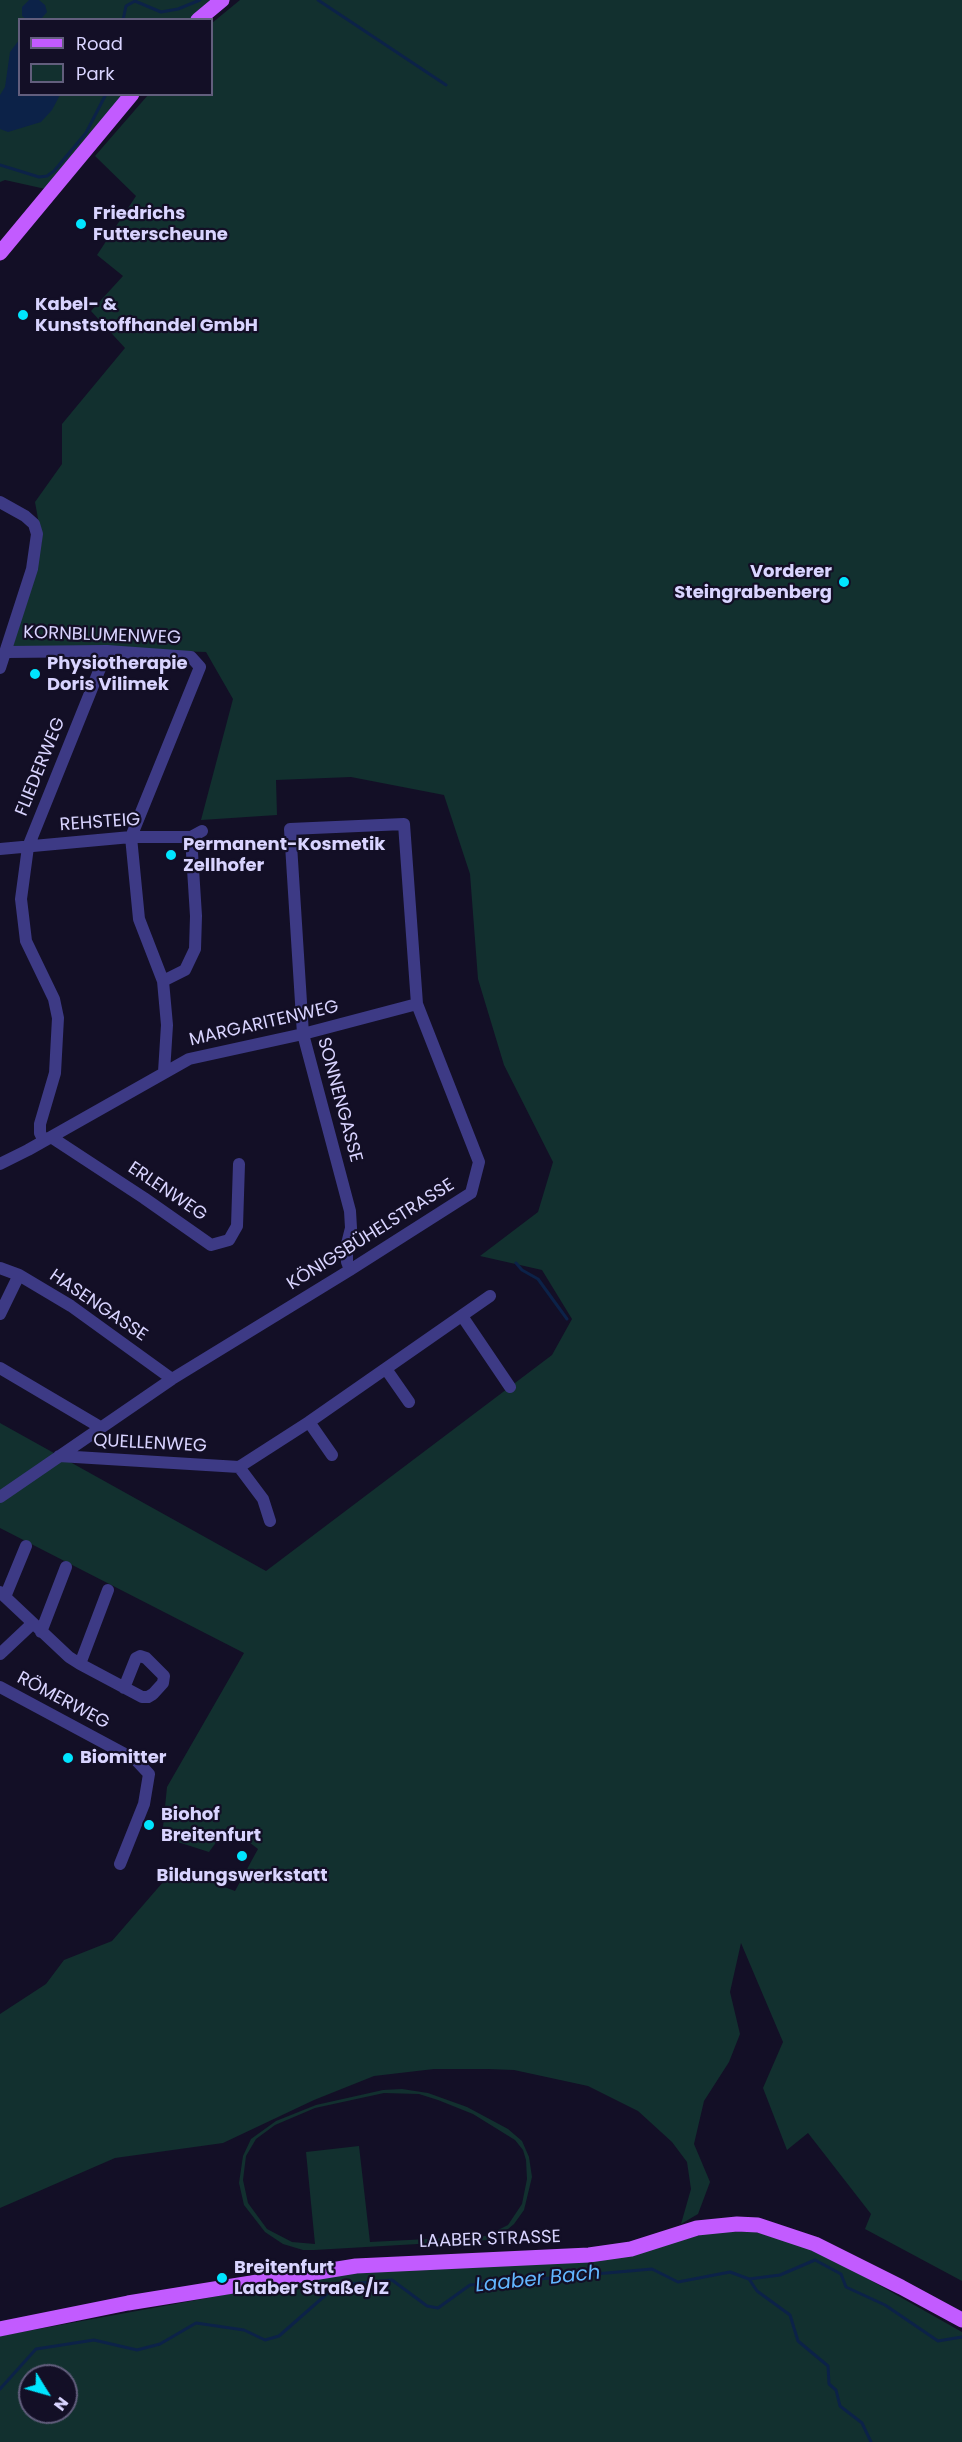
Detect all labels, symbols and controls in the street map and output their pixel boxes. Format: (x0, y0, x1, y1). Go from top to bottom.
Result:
legend (18, 18, 213, 96)
text: Road (76, 31, 123, 56)
text: Park (76, 61, 115, 86)
place label: Friedrichs Futterscheune (93, 203, 228, 246)
marker: Friedrichs Futterscheune (74, 217, 88, 231)
place label: Kabel- & Kunststoffhandel GmbH (35, 294, 258, 336)
marker: Kabel- & Kunststoffhandel GmbH (16, 308, 30, 322)
place label: Vorderer Steingrabenberg (674, 561, 832, 604)
marker: Vorderer Steingrabenberg (837, 575, 851, 589)
street label: KORNBLUMENWEG (23, 622, 181, 650)
place label: Physiotherapie Doris Vilimek (47, 653, 188, 696)
marker: Physiotherapie Doris Vilimek (28, 667, 42, 681)
street label: FLIEDERWEG (11, 715, 71, 819)
street label: REHSTEIG (59, 809, 141, 837)
place label: Permanent-Kosmetik Zellhofer (183, 834, 385, 876)
marker: Permanent-Kosmetik Zellhofer (164, 848, 178, 862)
street label: MARGARITENWEG (187, 996, 341, 1052)
street label: SONNENGASSE (312, 1035, 366, 1165)
street label: ERLENWEG (123, 1158, 211, 1226)
street label: KÖNIGSBÜHELSTRASSE (283, 1175, 459, 1295)
street label: HASENGASSE (45, 1265, 151, 1347)
street label: QUELLENWEG (93, 1430, 207, 1458)
street label: RÖMERWEG (13, 1668, 113, 1734)
place label: Biomitter (80, 1747, 166, 1769)
marker: Biomitter (61, 1751, 75, 1765)
place label: Biohof Breitenfurt (161, 1804, 261, 1846)
marker: Biohof Breitenfurt (142, 1818, 156, 1832)
marker: Bildungswerkstatt (235, 1849, 249, 1863)
place label: Bildungswerkstatt (157, 1865, 327, 1887)
street label: LAABER STRASSE (419, 2227, 561, 2253)
place label: Breitenfurt Laaber Straße/IZ (234, 2257, 389, 2300)
water label: Laaber Bach (474, 2261, 602, 2299)
marker: Breitenfurt Laaber Straße/IZ (215, 2271, 229, 2285)
north arrow (18, 2364, 78, 2424)
text: N (48, 2392, 74, 2416)

